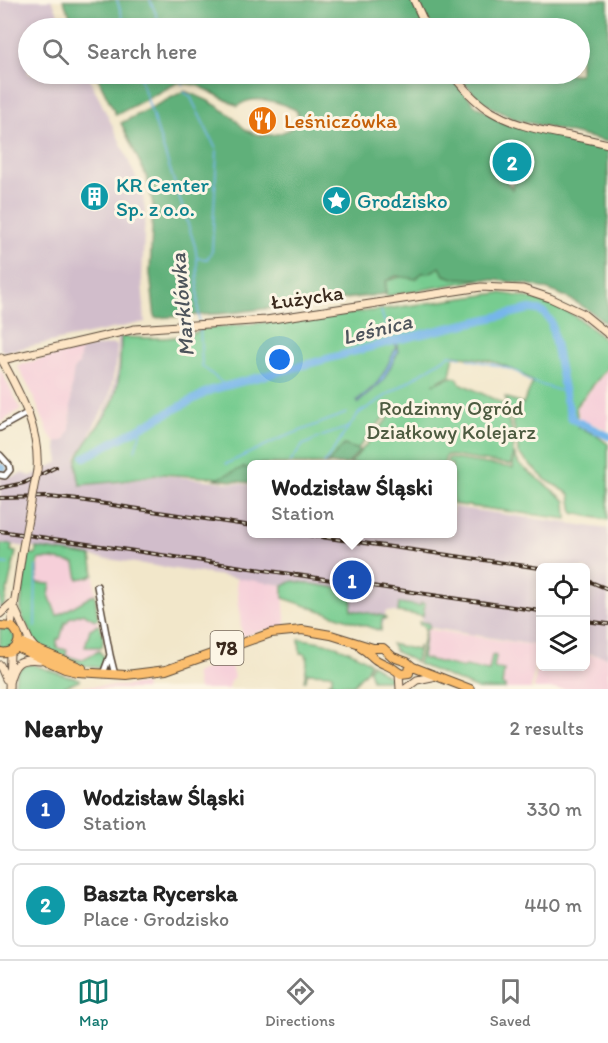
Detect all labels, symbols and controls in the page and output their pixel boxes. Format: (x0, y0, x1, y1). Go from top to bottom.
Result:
search box (18, 18, 590, 84)
icon: search (39, 35, 72, 68)
text: Search here (87, 38, 197, 65)
restaurant icon: Leśniczówka (247, 104, 279, 136)
place label: Leśniczówka (284, 108, 397, 133)
pin: 2 (492, 140, 532, 184)
place label: KR Center Sp. z o.o. (116, 172, 209, 221)
building icon: KR Center Sp. z o.o. (79, 180, 111, 212)
place icon: Grodzisko (320, 184, 352, 216)
place label: Grodzisko (357, 188, 448, 213)
water label: Marklówka (164, 252, 200, 358)
street label: Łużycka (269, 280, 345, 314)
water label: Leśnica (339, 307, 415, 351)
your location (265, 345, 294, 374)
park label: Rodzinny Ogród Działkowy Kolejarz (366, 395, 536, 444)
popup (247, 460, 457, 538)
text: Wodzisław Śląski (271, 474, 433, 501)
text: Station (271, 501, 334, 525)
pin: 1 (332, 558, 372, 602)
map controls (536, 563, 590, 671)
button: locate (536, 563, 590, 617)
button: layers (536, 617, 590, 671)
road number: 78 (210, 631, 244, 665)
text: Nearby (24, 712, 103, 744)
text: 2 results (510, 716, 584, 740)
text: Wodzisław Śląski (83, 784, 245, 811)
text: 1 (41, 797, 50, 821)
text: 330 m (527, 797, 582, 821)
text: Station (83, 811, 146, 835)
text: Baszta Rycerska (83, 880, 238, 907)
text: 2 (40, 893, 51, 917)
text: 440 m (524, 893, 582, 917)
text: Place · Grodzisko (83, 907, 229, 931)
tab: Map (77, 975, 110, 1030)
tab: Directions (265, 975, 335, 1030)
tab: Saved (490, 975, 531, 1030)

